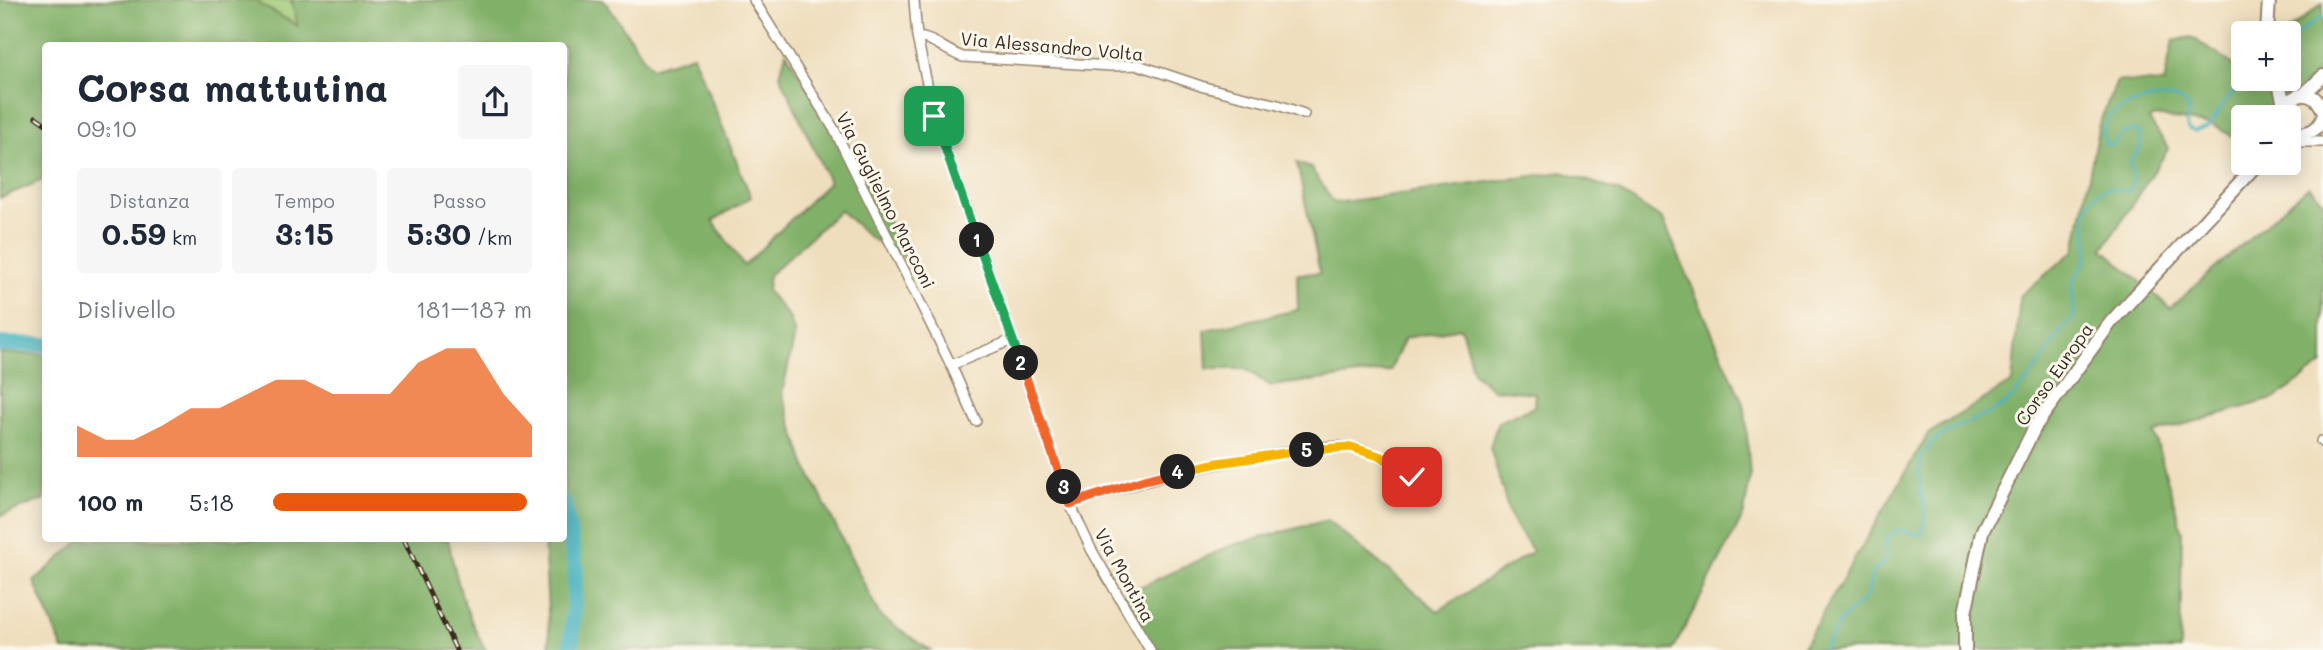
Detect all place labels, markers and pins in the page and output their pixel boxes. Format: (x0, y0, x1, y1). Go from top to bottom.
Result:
pin (904, 86, 964, 146)
pin: 1 (960, 222, 995, 258)
pin: 2 (1004, 346, 1038, 380)
pin: 5 (1290, 433, 1324, 468)
pin (1382, 447, 1442, 507)
pin: 4 (1160, 454, 1196, 490)
pin: 3 (1046, 470, 1082, 504)

